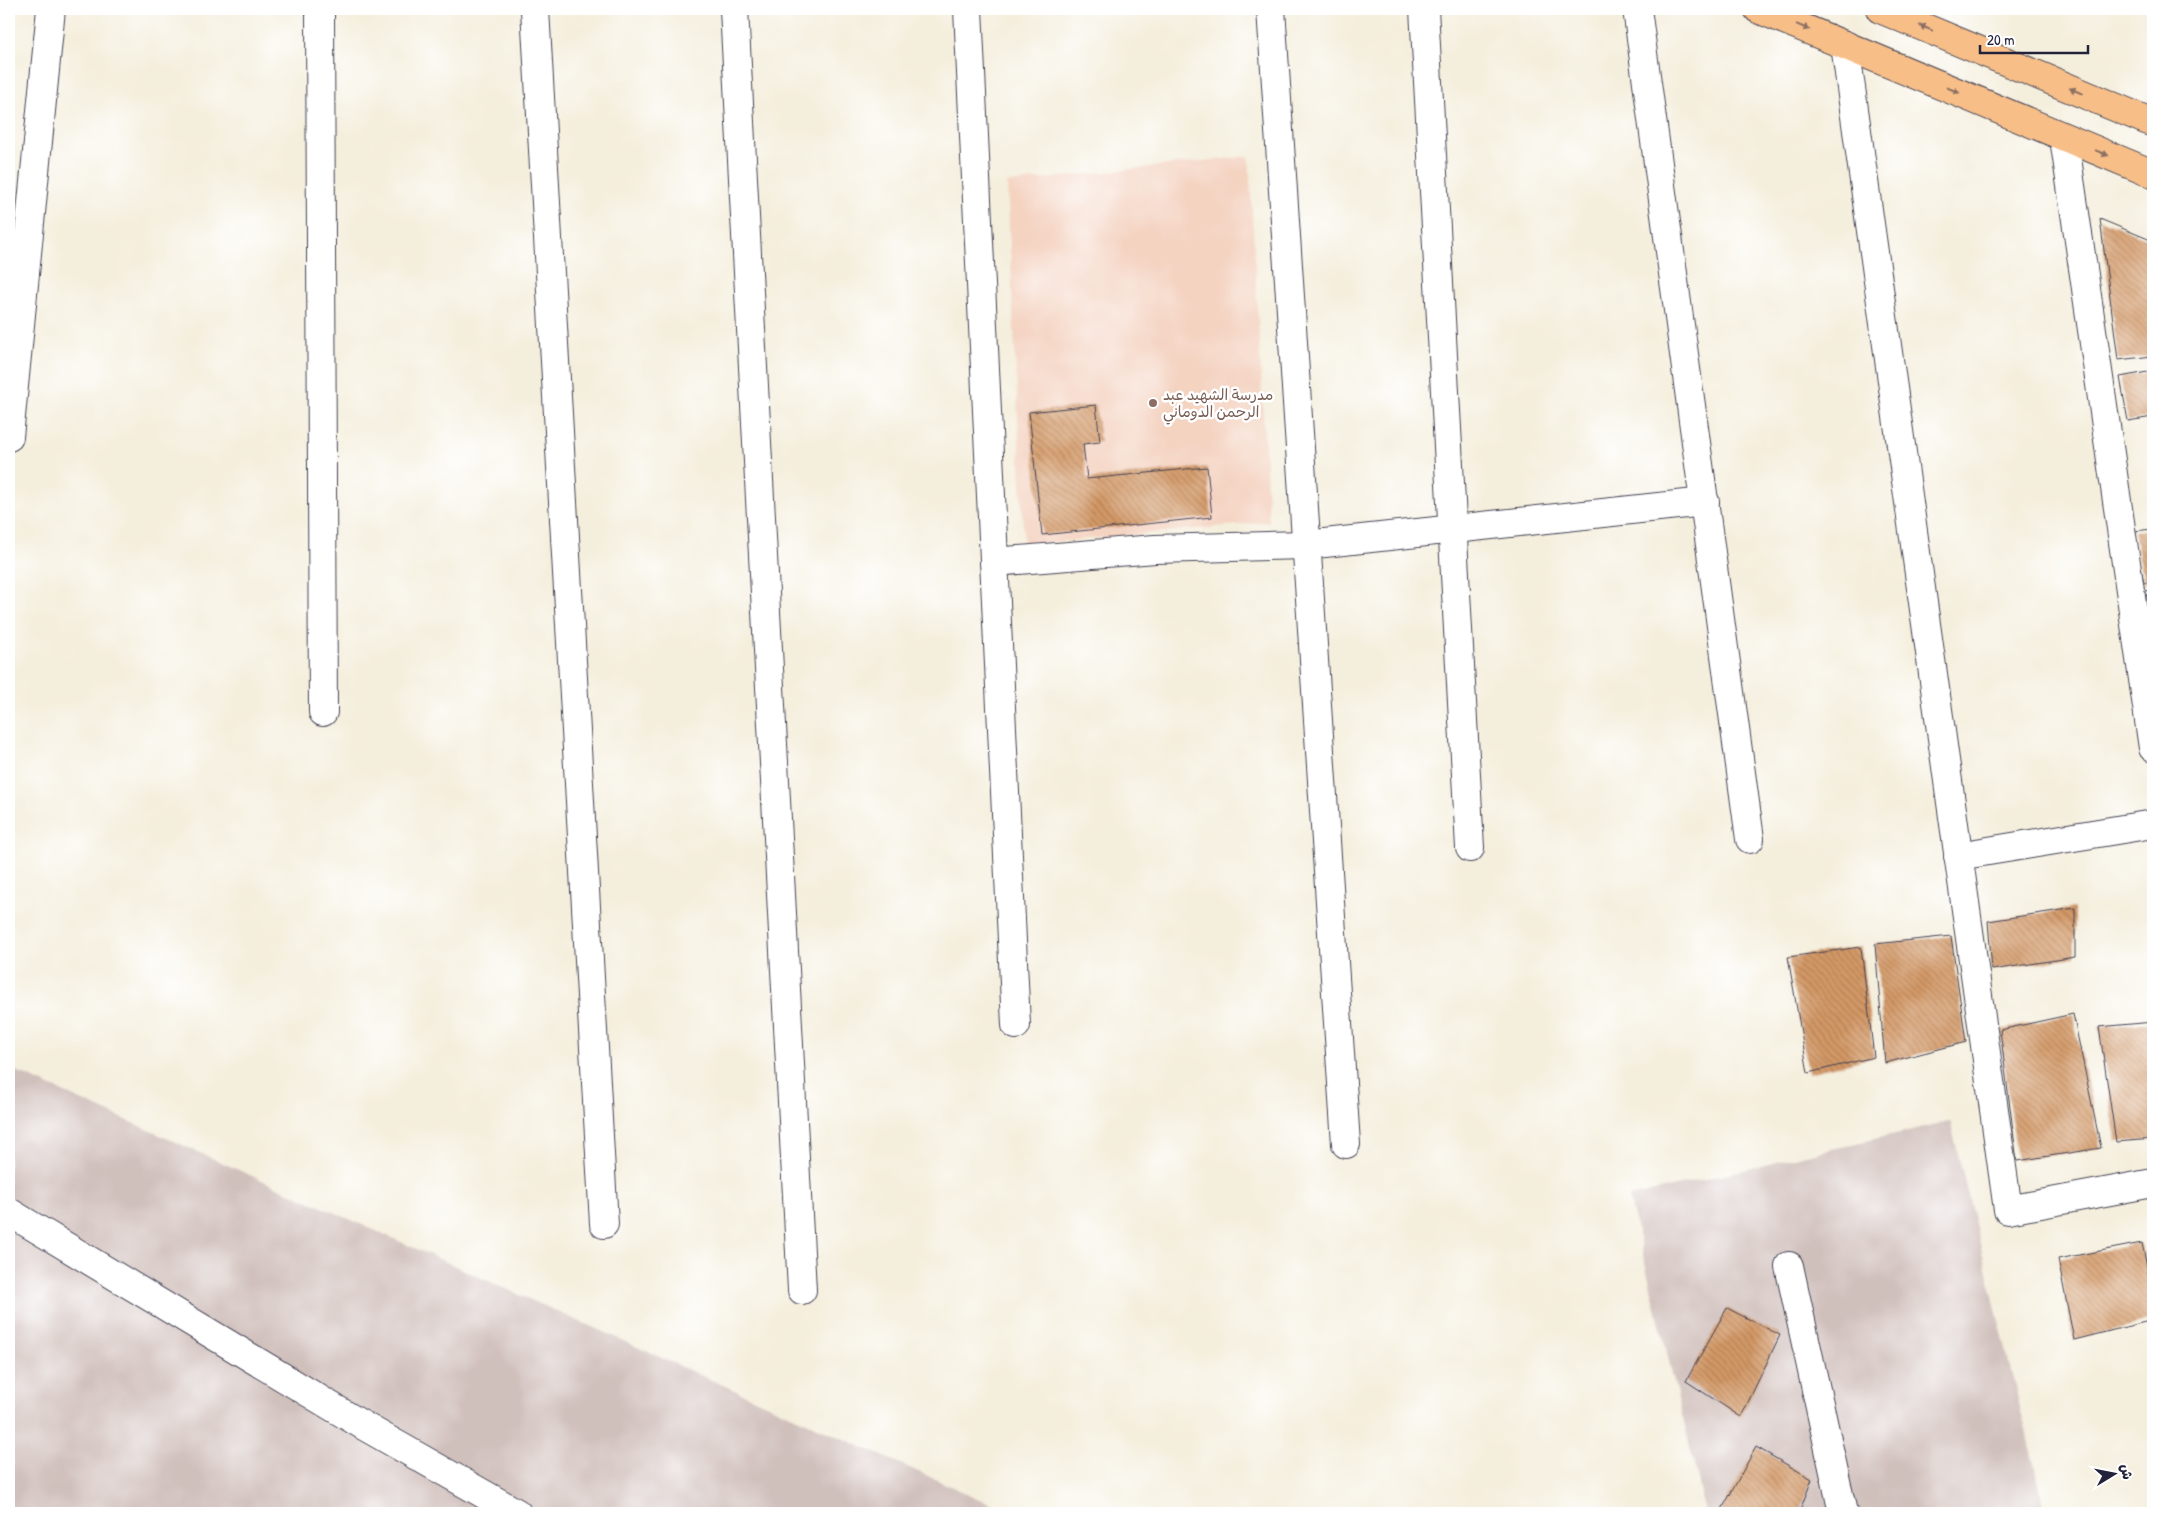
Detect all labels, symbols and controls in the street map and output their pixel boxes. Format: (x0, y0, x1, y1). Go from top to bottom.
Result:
scale bar (1980, 22, 2087, 54)
one-way arrow (1796, 24, 1810, 32)
one-way arrow (1919, 24, 1933, 32)
text: 20 m (1987, 29, 2014, 50)
one-way arrow (1946, 87, 1960, 95)
one-way arrow (2068, 87, 2083, 95)
one-way arrow (2095, 150, 2110, 158)
place label: مدرسة الشهيد عبد الرحمن الدوماني (1163, 384, 1273, 425)
marker: مدرسة الشهيد عبد الرحمن الدوماني (1147, 397, 1159, 409)
north arrow (2090, 1450, 2140, 1500)
text: ش (2117, 1462, 2138, 1481)

